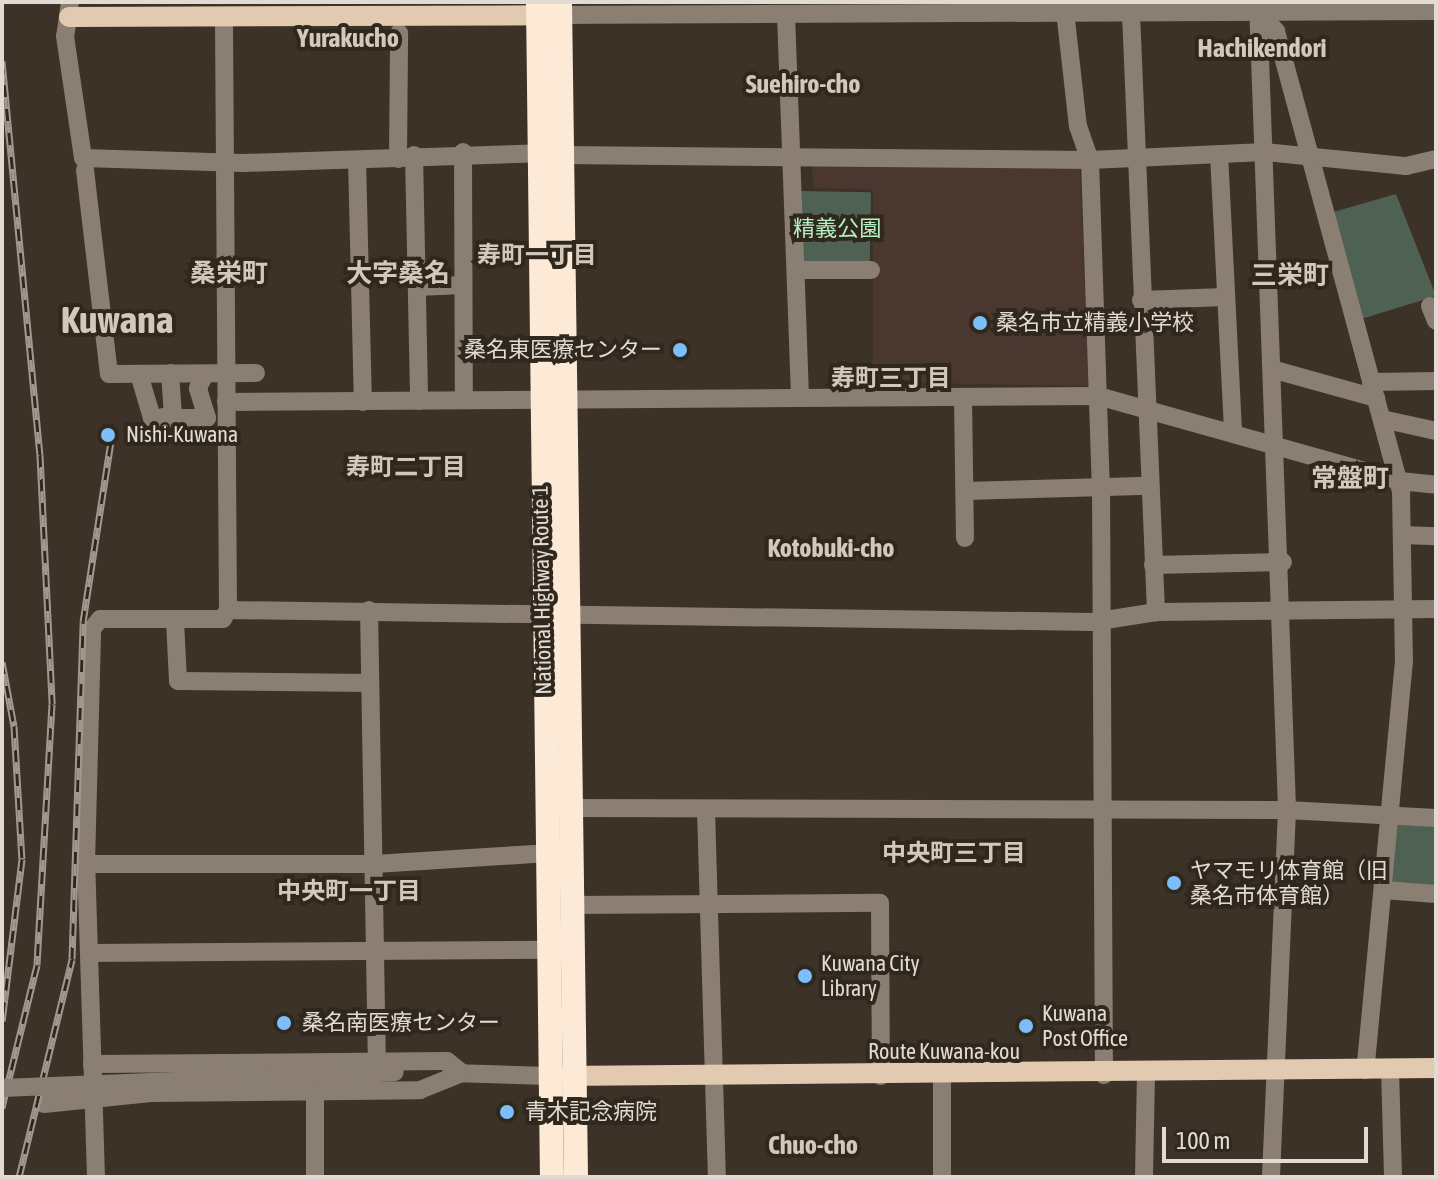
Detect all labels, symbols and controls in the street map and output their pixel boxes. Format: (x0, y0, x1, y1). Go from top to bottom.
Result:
district label: Yurakucho (297, 23, 399, 55)
district label: Hachikendori (1198, 33, 1326, 65)
district label: Suehiro-cho (746, 69, 860, 101)
park label: 精義公園 (793, 216, 881, 242)
district label: 寿町一丁目 (477, 241, 597, 269)
district label: 桑栄町 (190, 258, 268, 290)
district label: 大字桑名 (346, 258, 450, 290)
district label: 三栄町 (1251, 260, 1329, 292)
district label: Kuwana (61, 297, 173, 343)
place label: 桑名市立精義小学校 (996, 310, 1194, 336)
marker: 桑名市立精義小学校 (971, 314, 989, 332)
place label: 桑名東医療センター (464, 337, 662, 363)
marker: 桑名東医療センター (669, 339, 691, 361)
district label: 寿町三丁目 (831, 364, 951, 392)
place label: Nishi-Kuwana (126, 422, 238, 448)
marker: Nishi-Kuwana (97, 424, 119, 446)
district label: 寿町二丁目 (346, 453, 466, 481)
district label: 常盤町 (1311, 463, 1389, 495)
street label: National Highway Route 1 (527, 485, 557, 695)
district label: Kotobuki-cho (767, 533, 895, 565)
district label: 中央町三丁目 (882, 839, 1026, 867)
place label: ヤマモリ体育館（旧 桑名市体育館） (1190, 857, 1388, 908)
marker: ヤマモリ体育館（旧 桑名市体育館） (1165, 874, 1183, 892)
district label: 中央町一丁目 (277, 877, 421, 905)
place label: Kuwana City Library (821, 950, 920, 1002)
marker: Kuwana City Library (796, 967, 814, 985)
place label: Kuwana Post Office (1042, 1000, 1128, 1052)
place label: 桑名南医療センター (302, 1010, 500, 1036)
marker: 桑名南医療センター (273, 1012, 295, 1034)
marker: Kuwana Post Office (1017, 1017, 1035, 1035)
street label: Route Kuwana-kou (868, 1039, 1020, 1065)
place label: 青木記念病院 (525, 1099, 657, 1125)
marker: 青木記念病院 (496, 1101, 518, 1123)
scale bar (1166, 1111, 1372, 1161)
text: 100 m (1176, 1127, 1230, 1154)
district label: Chuo-cho (768, 1130, 858, 1162)

